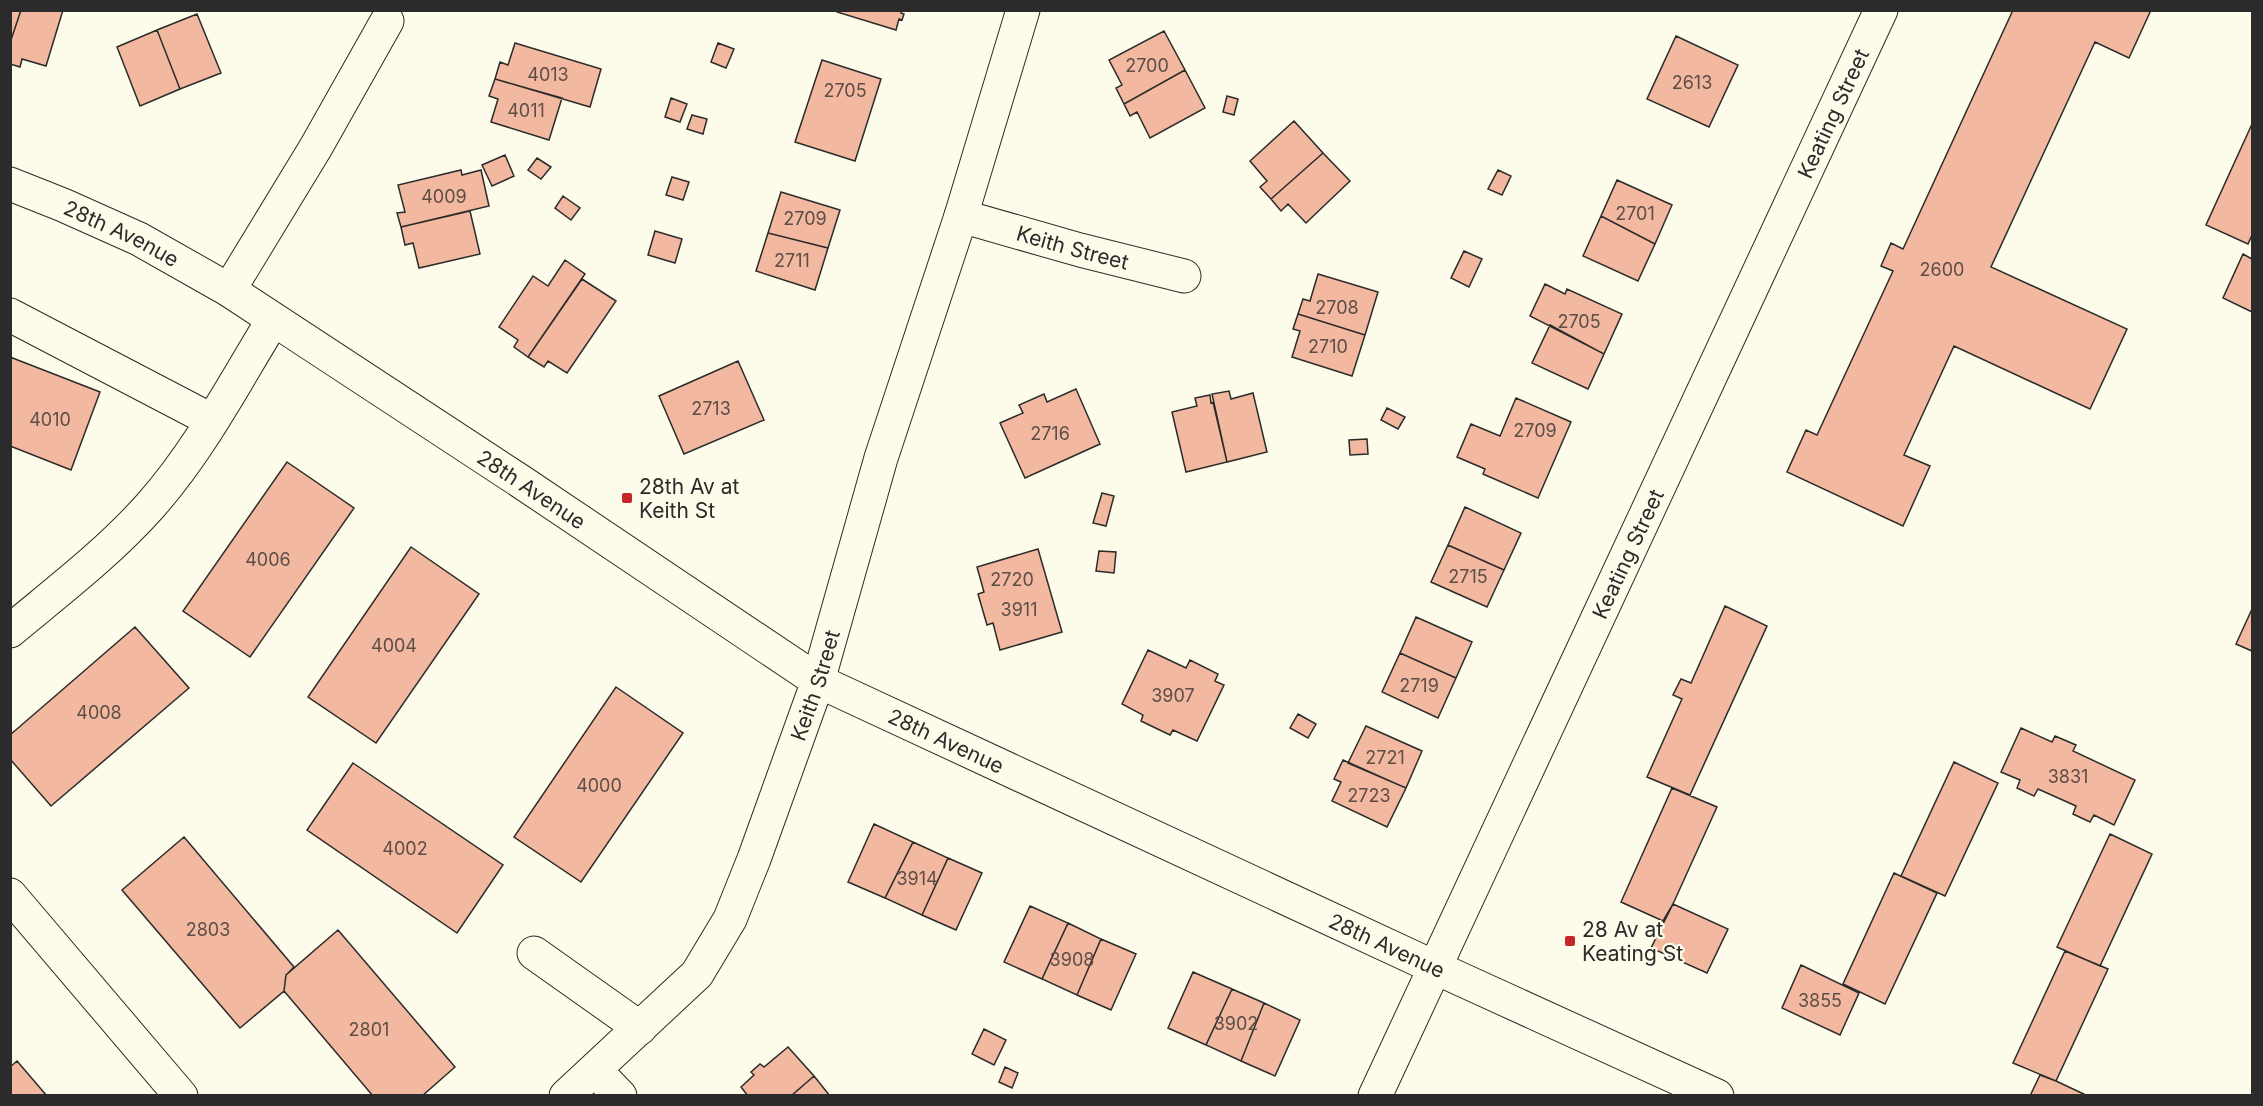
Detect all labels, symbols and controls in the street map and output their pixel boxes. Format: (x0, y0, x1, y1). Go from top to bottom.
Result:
street label: Keating Street (1792, 45, 1874, 182)
house number: 2700 (1125, 55, 1169, 76)
house number: 4013 (527, 64, 569, 85)
house number: 2613 (1672, 72, 1712, 93)
house number: 2705 (823, 80, 867, 101)
house number: 4011 (507, 100, 545, 121)
house number: 4009 (421, 186, 467, 207)
street label: 28th Avenue (60, 195, 184, 272)
house number: 2701 (1615, 203, 1655, 224)
house number: 2709 (783, 208, 827, 229)
street label: Keith Street (1014, 220, 1131, 274)
house number: 2711 (774, 250, 810, 271)
house number: 2600 (1920, 259, 1964, 280)
house number: 2708 (1315, 297, 1359, 318)
house number: 2705 (1557, 311, 1601, 332)
house number: 2710 (1308, 336, 1348, 357)
house number: 2713 (691, 398, 731, 419)
house number: 4010 (29, 409, 71, 430)
house number: 2709 (1513, 420, 1557, 441)
house number: 2716 (1030, 423, 1070, 444)
street label: 28th Avenue (473, 444, 591, 534)
place label: 28th Av at Keith St (639, 474, 740, 523)
street label: Keating Street (1587, 485, 1669, 623)
marker: 28th Av at Keith St (620, 491, 634, 505)
house number: 4006 (245, 549, 291, 570)
house number: 2715 (1448, 566, 1488, 587)
house number: 2720 (990, 569, 1034, 590)
house number: 3911 (1001, 599, 1037, 620)
street label: Keith Street (785, 627, 844, 744)
house number: 4004 (371, 635, 417, 656)
house number: 2719 (1399, 675, 1439, 696)
house number: 3907 (1151, 685, 1195, 706)
house number: 4008 (76, 702, 122, 723)
street label: 28th Avenue (884, 703, 1008, 778)
house number: 2721 (1365, 747, 1405, 768)
house number: 3831 (2048, 766, 2088, 787)
house number: 4000 (576, 775, 622, 796)
house number: 2723 (1347, 785, 1391, 806)
house number: 4002 (382, 838, 428, 859)
house number: 3914 (896, 868, 938, 889)
street label: 28th Avenue (1325, 908, 1449, 983)
place label: 28 Av at Keating St (1582, 917, 1683, 966)
house number: 2803 (186, 919, 230, 940)
marker: 28 Av at Keating St (1563, 934, 1577, 948)
house number: 3908 (1050, 949, 1094, 970)
house number: 3855 (1798, 990, 1842, 1011)
house number: 3902 (1214, 1013, 1258, 1034)
house number: 2801 (349, 1019, 389, 1040)

